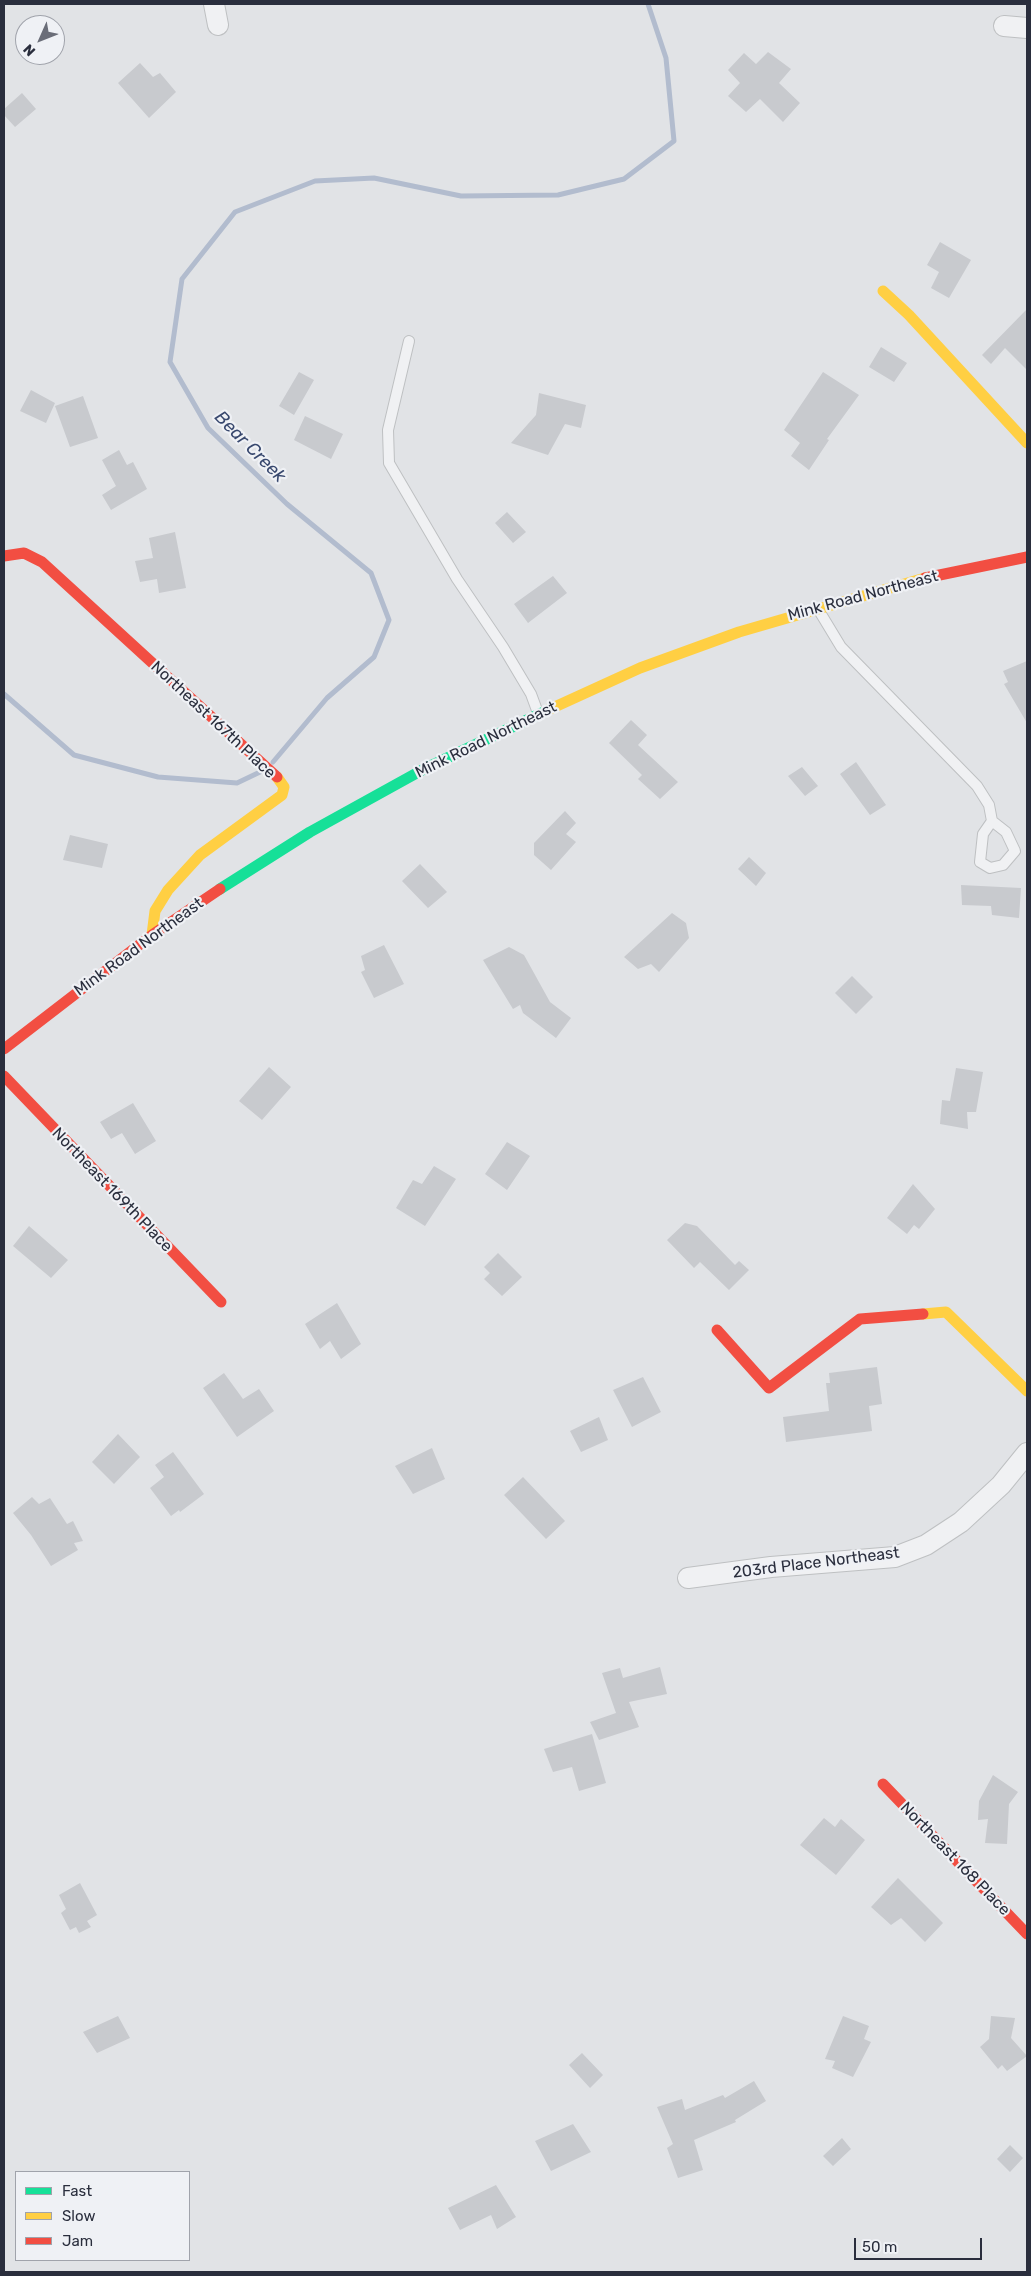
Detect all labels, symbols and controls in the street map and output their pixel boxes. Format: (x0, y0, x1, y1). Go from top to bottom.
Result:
north arrow (15, 15, 65, 65)
text: N (20, 41, 39, 60)
water label: Bear Creek (210, 407, 290, 487)
street label: Mink Road Northeast (786, 567, 940, 625)
street label: Northeast 167th Place (147, 657, 279, 783)
street label: Mink Road Northeast (412, 697, 560, 783)
street label: Mink Road Northeast (71, 894, 207, 1000)
street label: Northeast 169th Place (48, 1124, 176, 1256)
street label: 203rd Place Northeast (732, 1543, 900, 1583)
street label: Northeast 168 Place (896, 1798, 1014, 1920)
legend (15, 2171, 190, 2261)
text: Fast (62, 2182, 92, 2200)
text: Slow (62, 2207, 95, 2225)
scale bar (856, 2228, 984, 2260)
text: Jam (62, 2232, 93, 2250)
text: 50 m (862, 2238, 897, 2256)

